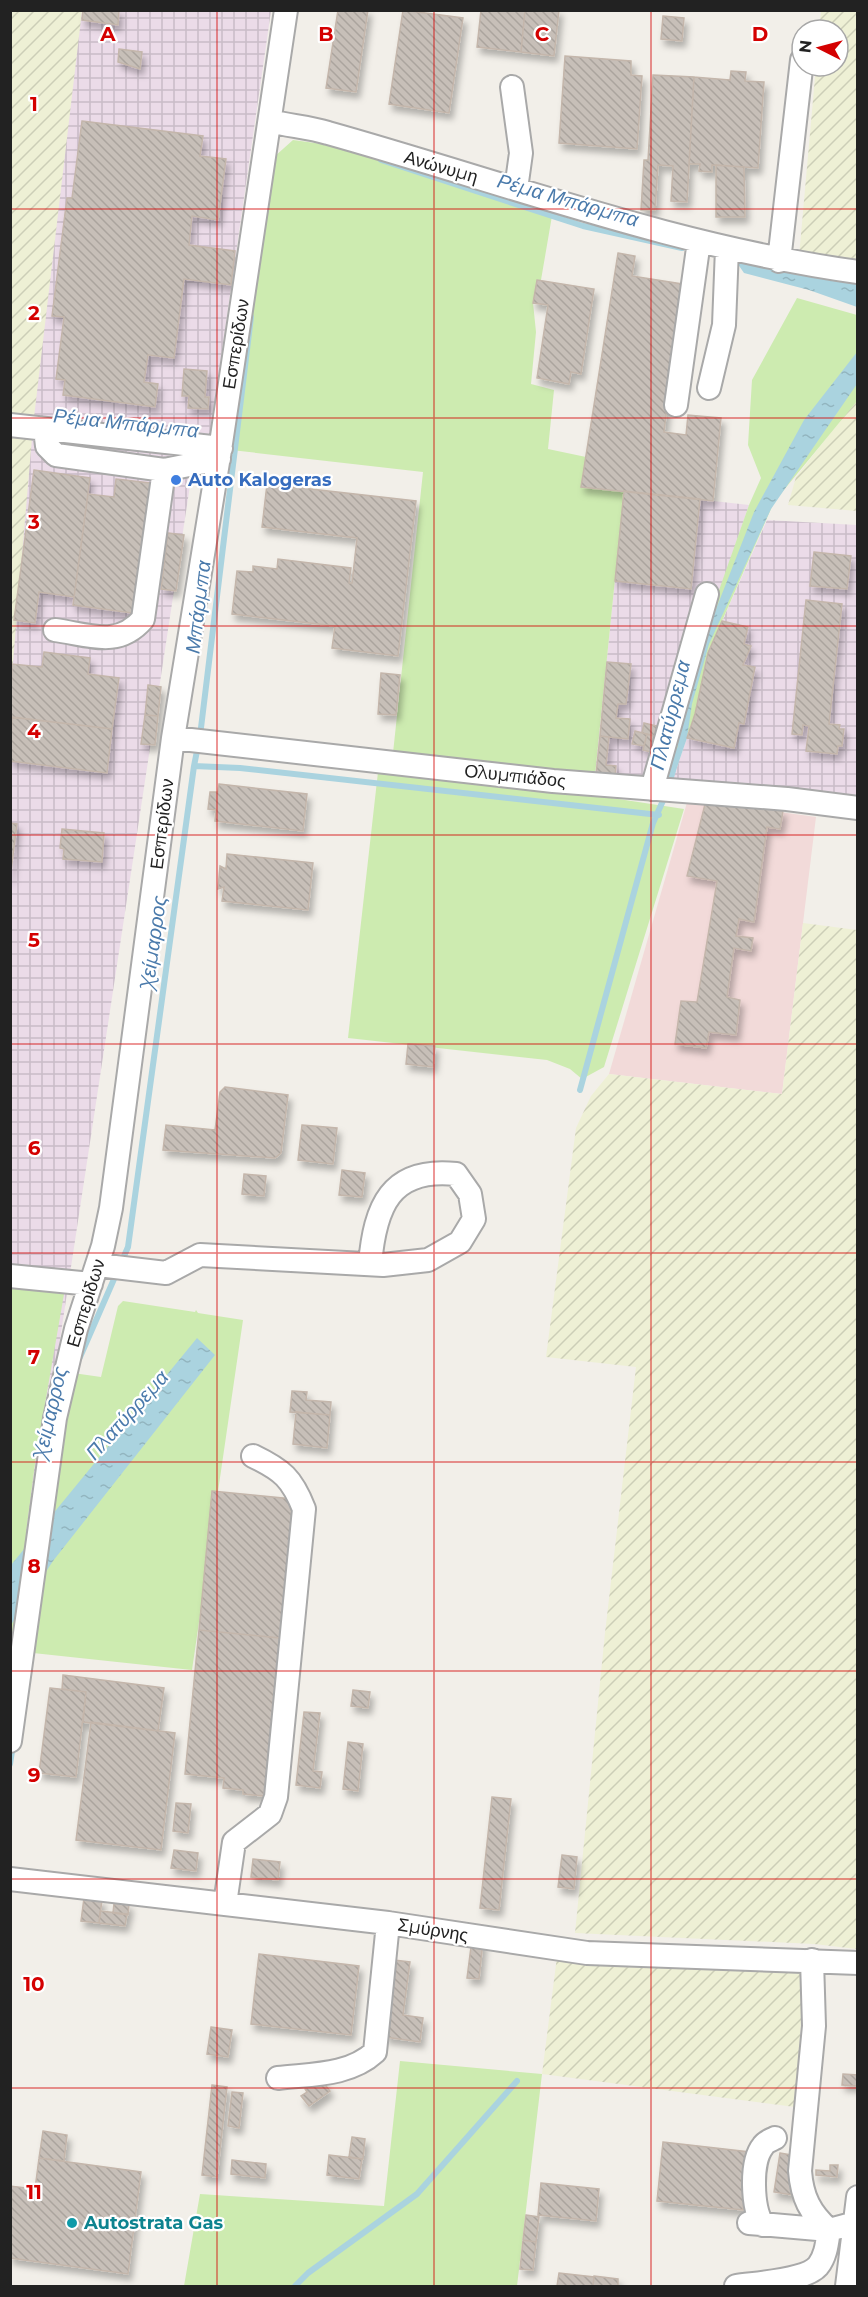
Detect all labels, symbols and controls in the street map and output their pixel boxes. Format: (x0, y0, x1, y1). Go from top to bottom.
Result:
north arrow (790, 18, 850, 78)
text: A (99, 22, 116, 46)
text: B (318, 22, 334, 46)
text: C (535, 22, 550, 46)
text: D (752, 22, 768, 46)
text: N (795, 39, 816, 54)
text: 1 (30, 92, 38, 116)
street label: Ανώνυμη (402, 146, 480, 188)
water label: Ρέμα Μπάρμπα (495, 168, 642, 232)
street label: Εσπερίδων (218, 297, 254, 391)
text: 2 (28, 301, 40, 325)
water label: Ρέμα Μπάρμπα (52, 403, 200, 443)
place label: Auto Kalogeras (187, 469, 332, 491)
marker: Auto Kalogeras (169, 473, 183, 487)
text: 3 (27, 510, 40, 534)
water label: Μπάρμπα (180, 559, 216, 655)
water label: Πλατύρρεμα (645, 657, 695, 772)
text: 4 (27, 719, 41, 743)
street label: Ολυμπιάδος (463, 760, 567, 792)
street label: Εσπερίδων (146, 777, 178, 871)
water label: Χείμαρρος (134, 894, 171, 993)
text: 5 (28, 928, 40, 952)
text: 6 (28, 1136, 41, 1160)
street label: Εσπερίδων (62, 1256, 110, 1350)
text: 7 (28, 1345, 40, 1369)
water label: Χείμαρρος (27, 1364, 72, 1463)
water label: Πλατύρρεμα (81, 1365, 174, 1465)
text: 8 (27, 1554, 41, 1578)
text: 9 (28, 1763, 40, 1787)
street label: Σμύρνης (396, 1914, 470, 1946)
text: 10 (23, 1972, 45, 1996)
text: 11 (26, 2180, 42, 2204)
place label: Autostrata Gas (83, 2212, 224, 2234)
marker: Autostrata Gas (65, 2216, 79, 2230)

